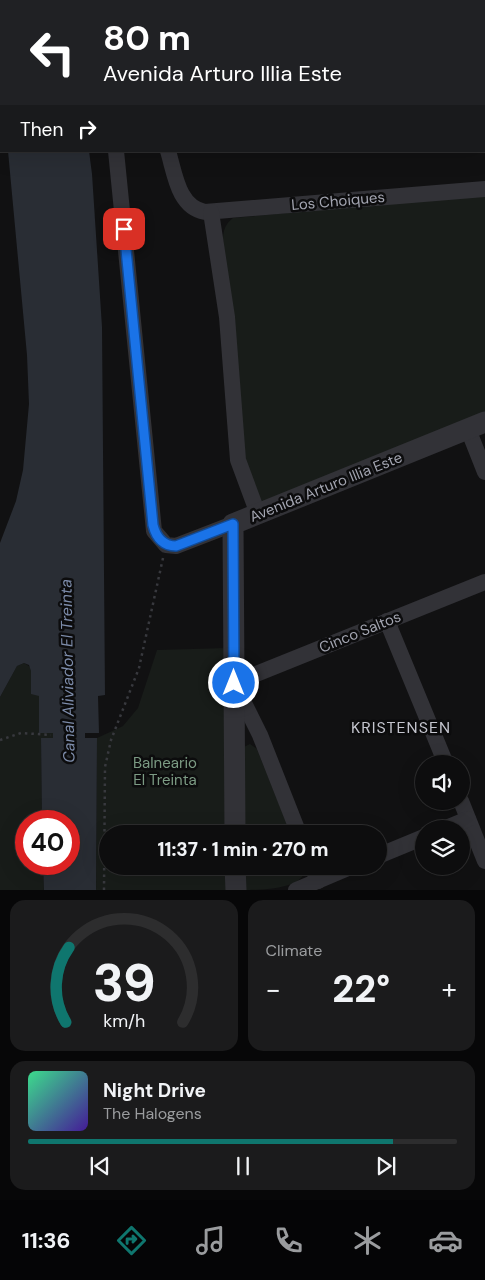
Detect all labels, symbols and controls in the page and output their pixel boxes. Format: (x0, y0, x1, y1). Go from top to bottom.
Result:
text: 80 m (103, 15, 191, 61)
icon: left (20, 20, 85, 85)
text: Avenida Arturo Illia Este (103, 59, 342, 88)
icon: right (73, 115, 101, 143)
text: Then (20, 117, 63, 142)
street label: Los Choiques (290, 187, 386, 215)
pin (103, 208, 145, 250)
icon: arrive (110, 215, 138, 243)
street label: Avenida Arturo Illia Este (247, 447, 405, 527)
water label: Canal Aliviador El Treinta (55, 579, 80, 763)
street label: Cinco Saltos (316, 606, 404, 658)
position arrow (207, 656, 259, 708)
district label: KRISTENSEN (351, 717, 451, 738)
park label: Balneario El Treinta (133, 753, 197, 790)
map controls (415, 755, 470, 875)
button: sound (415, 755, 470, 810)
speed limit sign: 40 (15, 810, 80, 875)
button: layers (415, 820, 470, 875)
text: 11:37 · 1 min · 270 m (157, 837, 329, 862)
text: Climate (266, 940, 322, 961)
text: 39 (92, 949, 155, 1017)
text: 22° (332, 964, 390, 1014)
text: − (266, 971, 281, 1008)
text: + (442, 971, 457, 1008)
text: km/h (103, 1009, 145, 1033)
text: Night Drive (103, 1078, 206, 1103)
text: The Halogens (103, 1103, 202, 1124)
icon: previous (86, 1152, 114, 1180)
icon: pause (229, 1152, 257, 1180)
icon: next (372, 1152, 400, 1180)
icon: directions (114, 1223, 149, 1258)
icon: music (193, 1223, 228, 1258)
icon: phone (271, 1223, 306, 1258)
icon: climate (350, 1223, 385, 1258)
icon: car (428, 1223, 463, 1258)
text: 11:36 (22, 1226, 71, 1255)

